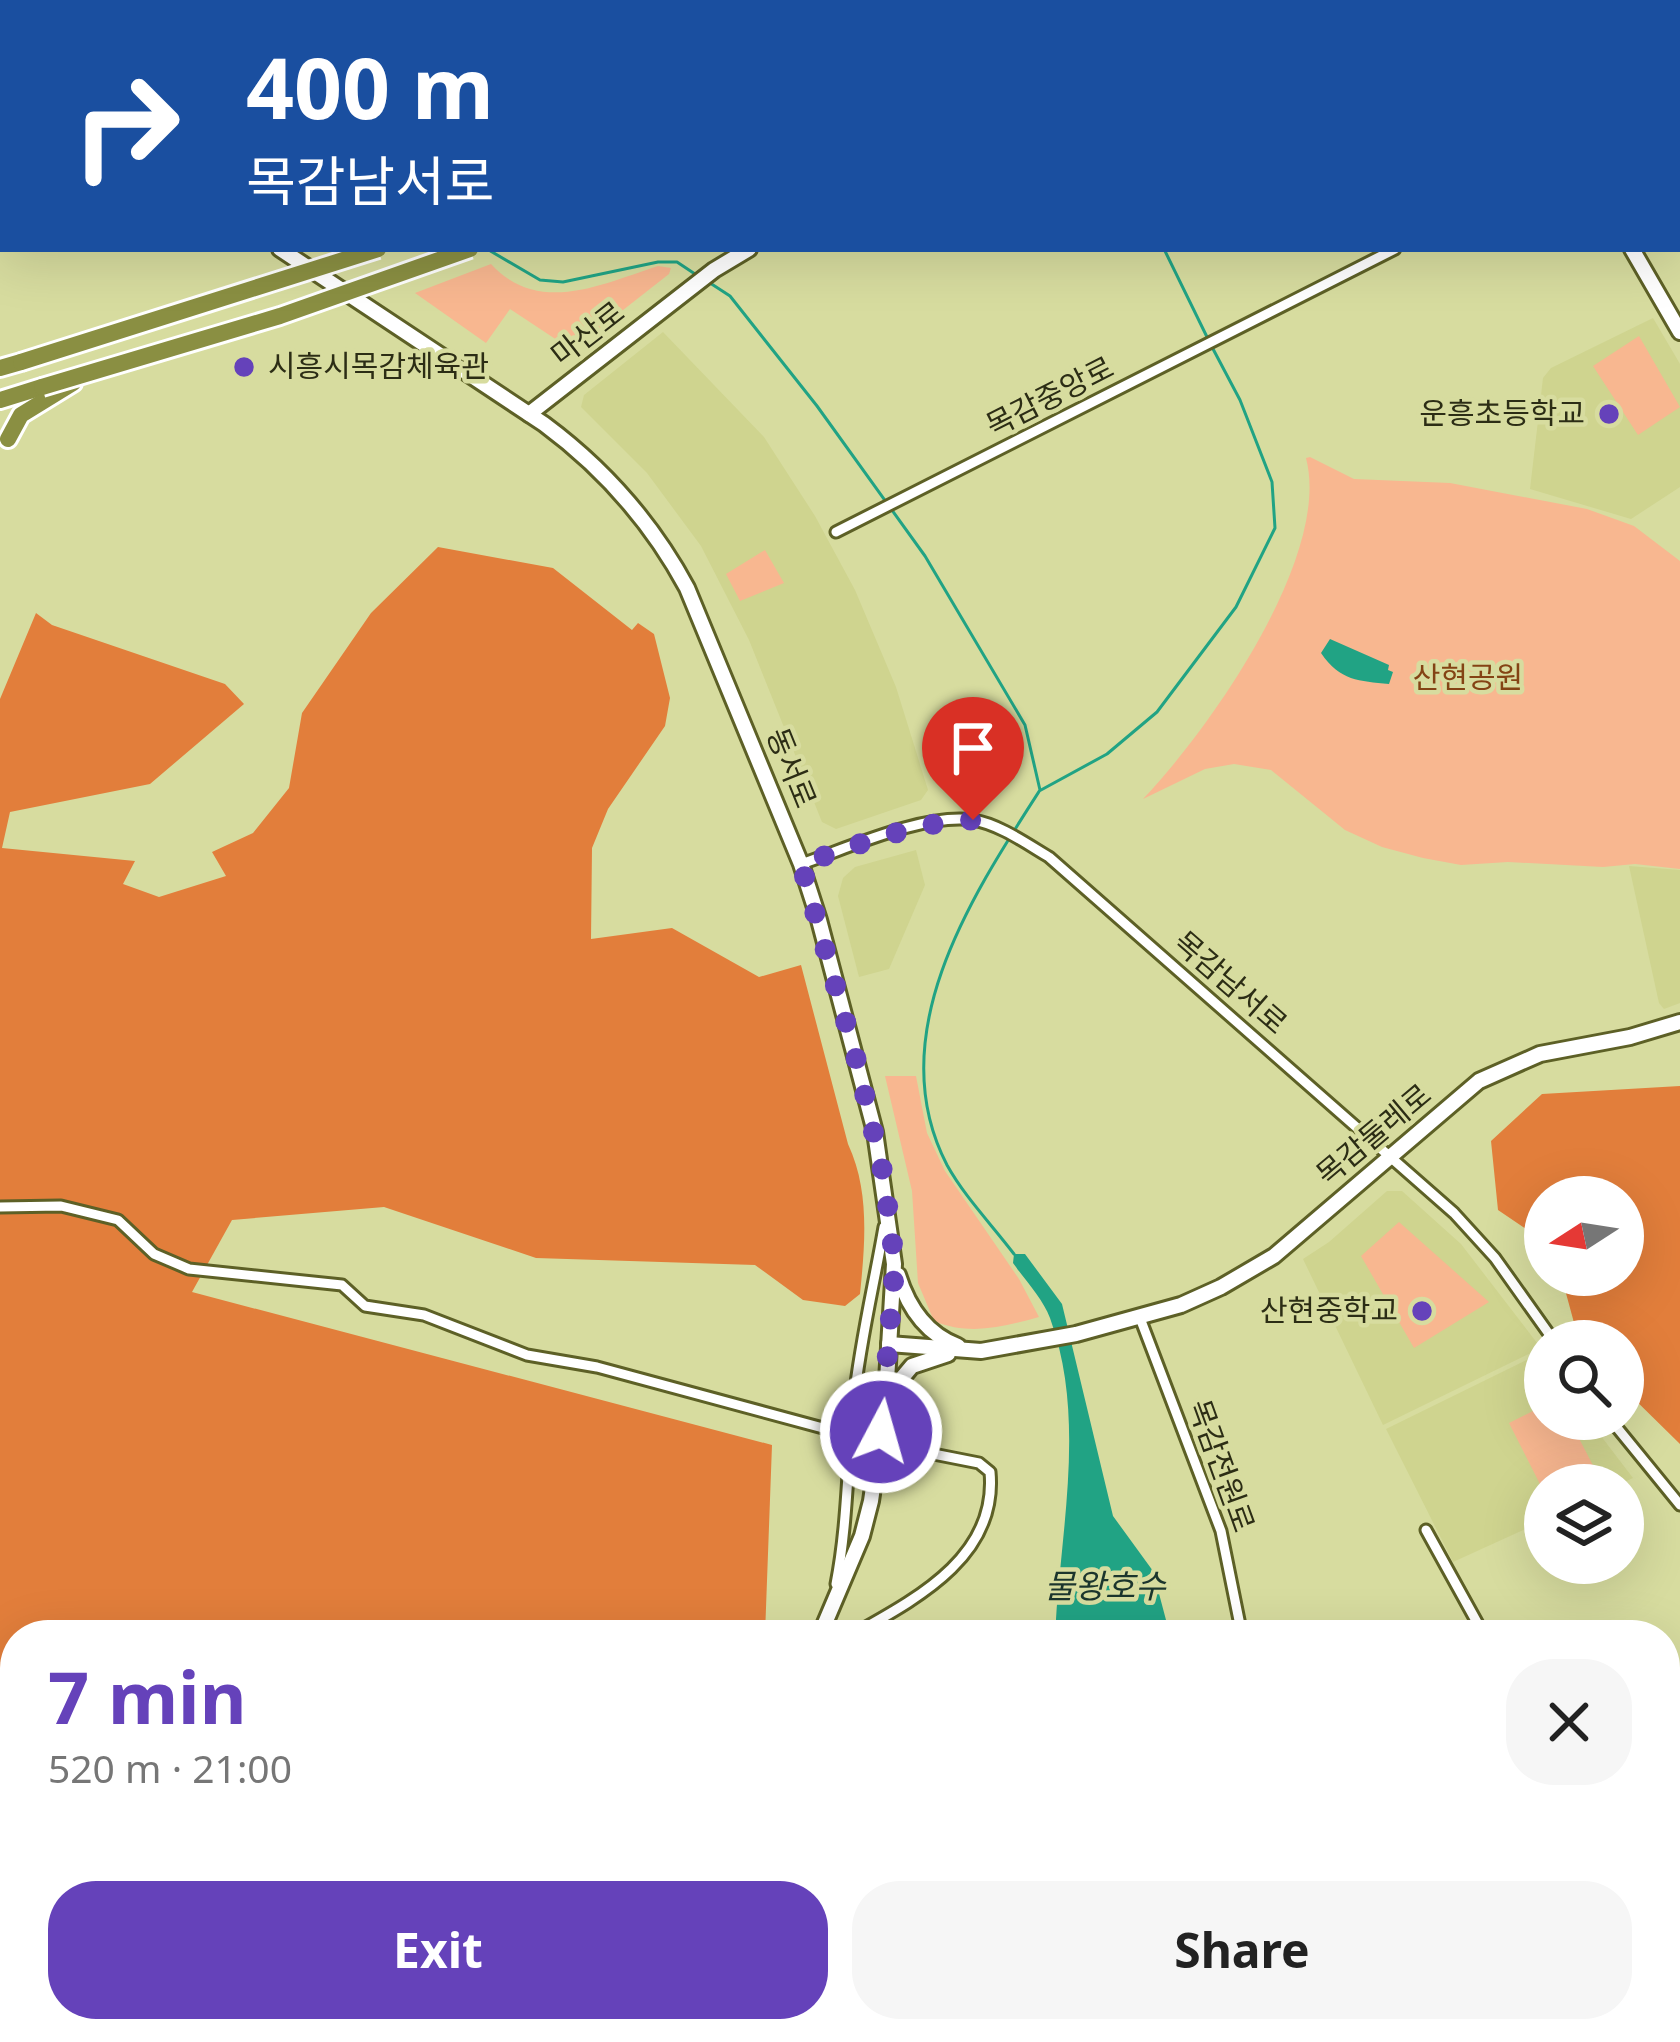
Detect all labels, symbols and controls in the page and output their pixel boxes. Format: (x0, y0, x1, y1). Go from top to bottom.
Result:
text: 400 m (246, 29, 494, 144)
icon: right (48, 48, 204, 204)
text: 목감남서로 (246, 143, 494, 217)
street label: 마산로 (542, 291, 632, 374)
place label: 시흥시목감체육관 (268, 345, 489, 386)
street label: 목감중앙로 (979, 346, 1120, 445)
marker: 시흥시목감체육관 (231, 354, 257, 380)
place label: 운흥초등학교 (1419, 392, 1585, 433)
marker: 운흥초등학교 (1596, 401, 1622, 427)
park label: 산현공원 (1413, 656, 1523, 697)
pin (922, 697, 1024, 820)
icon: arrive (940, 715, 1006, 781)
street label: 동서로 (758, 721, 827, 814)
street label: 목감남서로 (1165, 921, 1297, 1043)
street label: 목감둘레로 (1307, 1074, 1439, 1194)
north arrow (1524, 1176, 1644, 1296)
map controls (1524, 1176, 1644, 1584)
place label: 산현중학교 (1260, 1289, 1398, 1330)
marker: 산현중학교 (1409, 1298, 1435, 1324)
button: search (1524, 1320, 1644, 1440)
position arrow (818, 1369, 944, 1495)
street label: 목감전원로 (1180, 1394, 1265, 1537)
button: layers (1524, 1464, 1644, 1584)
water label: 물왕호수 (1044, 1563, 1167, 1608)
text: 7 min (48, 1647, 246, 1745)
button: close (1506, 1659, 1632, 1785)
text: 520 m · 21:00 (48, 1741, 292, 1794)
button: Exit (48, 1881, 828, 2019)
button: Share (852, 1881, 1632, 2019)

